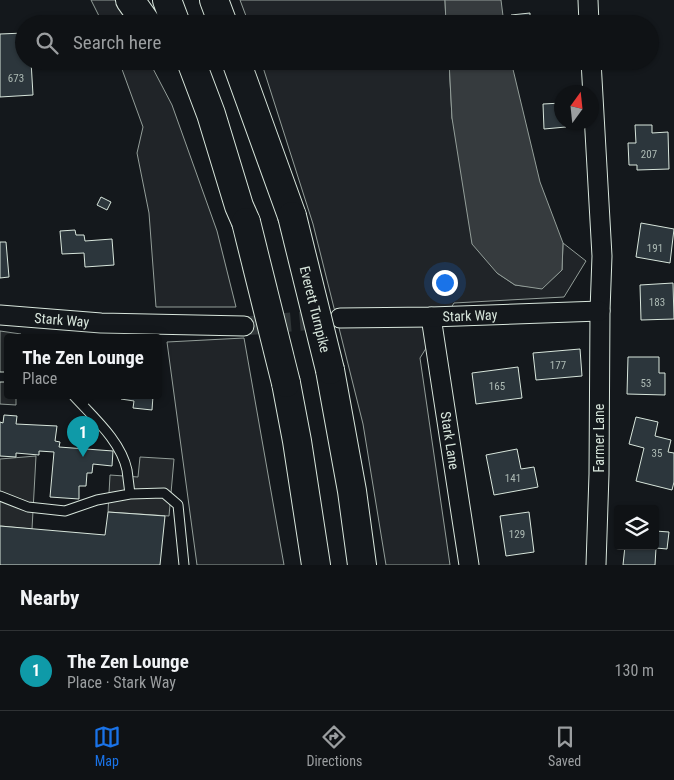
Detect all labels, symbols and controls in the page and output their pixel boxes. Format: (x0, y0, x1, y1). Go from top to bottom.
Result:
search box (15, 15, 659, 70)
icon: search (33, 29, 61, 57)
text: Search here (73, 31, 161, 54)
house number: 673 (8, 72, 24, 85)
north arrow (554, 85, 599, 130)
house number: 207 (641, 148, 657, 161)
house number: 191 (647, 242, 663, 255)
street label: Everett Turnpike (297, 264, 333, 355)
your location (432, 270, 458, 296)
house number: 183 (649, 296, 665, 309)
street label: Stark Way (442, 307, 498, 325)
street label: Stark Way (34, 310, 90, 330)
popup (4, 334, 162, 399)
text: The Zen Lounge (22, 346, 144, 369)
house number: 177 (550, 359, 566, 372)
text: Place (22, 369, 57, 388)
house number: 53 (641, 377, 651, 390)
house number: 165 (489, 380, 505, 393)
street label: Farmer Lane (591, 403, 607, 472)
street label: Stark Lane (438, 410, 462, 471)
pin: 1 (67, 416, 99, 457)
house number: 35 (652, 447, 662, 460)
house number: 141 (505, 472, 521, 485)
map controls (614, 505, 659, 550)
button: layers (614, 505, 659, 550)
house number: 129 (509, 528, 525, 541)
text: Nearby (20, 586, 79, 610)
text: The Zen Lounge (67, 650, 189, 673)
text: 1 (32, 661, 40, 680)
text: 130 m (615, 661, 654, 680)
text: Place · Stark Way (67, 673, 176, 692)
tab: Map (93, 723, 121, 769)
tab: Directions (306, 723, 362, 769)
tab: Saved (548, 723, 581, 769)

